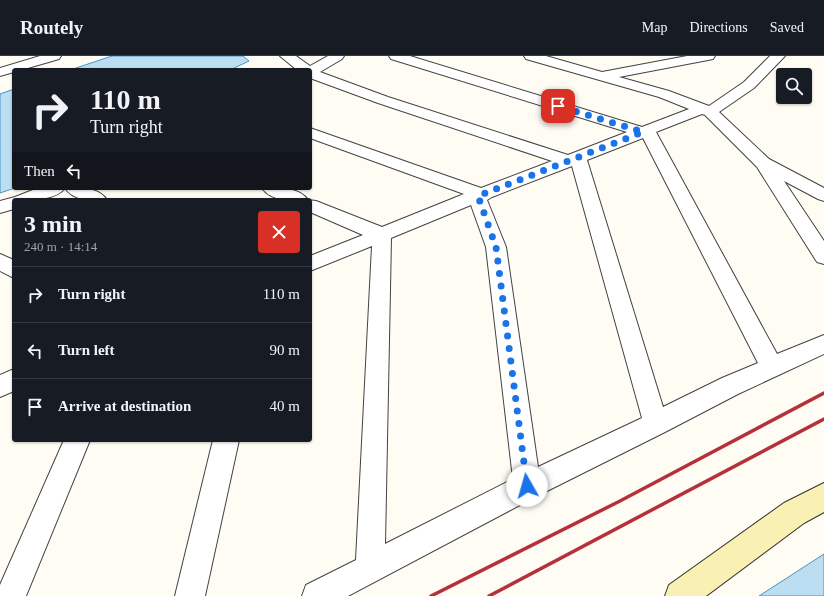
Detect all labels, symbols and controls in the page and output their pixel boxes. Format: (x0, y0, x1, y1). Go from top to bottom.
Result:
text: Routely (20, 17, 83, 38)
text: Map (642, 20, 667, 35)
text: Directions (689, 20, 748, 35)
text: Saved (770, 20, 804, 35)
map controls (776, 68, 812, 104)
button: search (776, 68, 812, 104)
icon: right (24, 84, 76, 136)
text: 110 m (90, 84, 161, 115)
pin (541, 89, 575, 123)
icon: arrive (547, 95, 569, 117)
text: Turn right (90, 117, 163, 137)
icon: left (63, 160, 85, 182)
text: Then (24, 163, 55, 179)
text: 3 min (24, 211, 82, 237)
button: close (258, 211, 300, 253)
text: 240 m · 14:14 (24, 239, 97, 254)
icon: right (24, 284, 46, 306)
text: Turn right (58, 286, 125, 302)
text: 110 m (263, 286, 300, 302)
icon: left (24, 340, 46, 362)
text: Turn left (58, 342, 115, 358)
text: 90 m (270, 342, 300, 358)
icon: arrive (24, 396, 46, 418)
text: Arrive at destination (58, 398, 191, 414)
text: 40 m (270, 398, 300, 414)
position arrow (506, 465, 548, 507)

